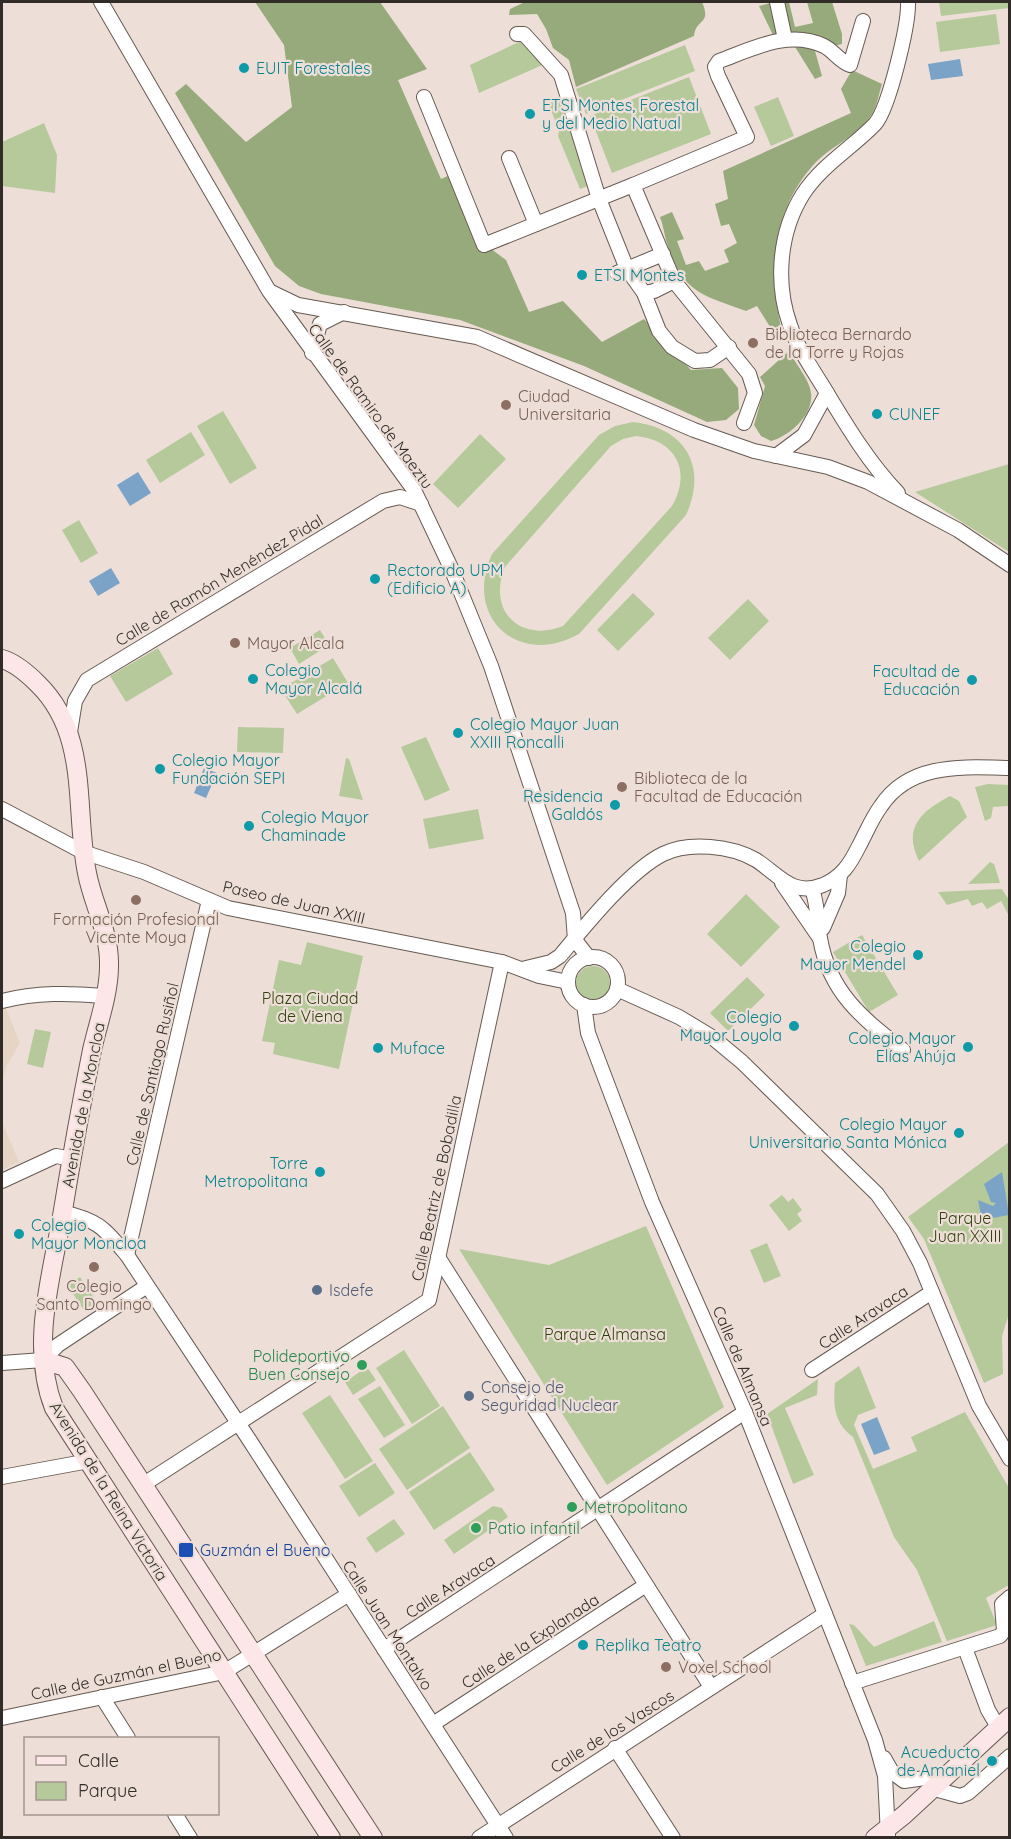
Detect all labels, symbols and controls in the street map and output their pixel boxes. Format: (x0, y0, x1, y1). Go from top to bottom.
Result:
place label: EUIT Forestales (256, 58, 371, 78)
marker: EUIT Forestales (237, 61, 251, 75)
place label: ETSI Montes, Forestal y del Medio Natual (542, 95, 699, 133)
marker: ETSI Montes, Forestal y del Medio Natual (523, 107, 537, 121)
place label: ETSI Montes (594, 265, 684, 285)
marker: ETSI Montes (575, 268, 589, 282)
street label: Calle de Ramiro de Maeztu (304, 319, 438, 493)
place label: Biblioteca Bernardo de la Torre y Rojas (765, 324, 912, 362)
marker: Biblioteca Bernardo de la Torre y Rojas (746, 336, 760, 350)
place label: Ciudad Universitaria (518, 386, 611, 424)
marker: Ciudad Universitaria (499, 398, 513, 412)
place label: CUNEF (889, 404, 941, 424)
marker: CUNEF (870, 407, 884, 421)
street label: Calle de Ramón Menéndez Pidal (111, 510, 327, 650)
place label: Rectorado UPM (Edificio A) (387, 560, 504, 598)
marker: Rectorado UPM (Edificio A) (368, 572, 382, 586)
place label: Mayor Alcala (247, 633, 344, 653)
marker: Mayor Alcala (228, 636, 242, 650)
place label: Colegio Mayor Alcalá (265, 660, 362, 698)
place label: Facultad de Educación (873, 661, 960, 699)
marker: Colegio Mayor Alcalá (246, 672, 260, 686)
marker: Facultad de Educación (965, 673, 979, 687)
place label: Colegio Mayor Juan XXIII Roncalli (470, 714, 619, 752)
marker: Colegio Mayor Juan XXIII Roncalli (451, 726, 465, 740)
place label: Colegio Mayor Fundación SEPI (172, 750, 285, 788)
marker: Colegio Mayor Fundación SEPI (153, 762, 167, 776)
place label: Biblioteca de la Facultad de Educación (634, 768, 802, 806)
marker: Biblioteca de la Facultad de Educación (615, 780, 629, 794)
place label: Residencia Galdós (523, 786, 603, 824)
marker: Residencia Galdós (608, 798, 622, 812)
place label: Colegio Mayor Chaminade (261, 807, 369, 845)
marker: Colegio Mayor Chaminade (242, 819, 256, 833)
street label: Paseo de Juan XXIII (221, 876, 367, 928)
marker: Formación Profesional Vicente Moya (129, 893, 143, 907)
place label: Formación Profesional Vicente Moya (53, 909, 219, 947)
place label: Colegio Mayor Mendel (800, 936, 906, 974)
marker: Colegio Mayor Mendel (911, 948, 925, 962)
street label: Calle de Santiago Rusiñol (121, 981, 183, 1167)
park label: Plaza Ciudad de Viena (262, 988, 358, 1026)
place label: Colegio Mayor Loyola (680, 1007, 782, 1045)
marker: Colegio Mayor Loyola (787, 1019, 801, 1033)
street label: Avenida de la Moncloa (57, 1021, 109, 1189)
place label: Colegio Mayor Elías Ahúja (848, 1028, 956, 1066)
place label: Muface (390, 1038, 445, 1058)
marker: Colegio Mayor Elías Ahúja (961, 1040, 975, 1054)
marker: Muface (371, 1041, 385, 1055)
street label: Calle Beatriz de Bobadilla (406, 1093, 466, 1283)
place label: Colegio Mayor Universitario Santa Mónica (749, 1114, 947, 1152)
marker: Colegio Mayor Universitario Santa Mónica (952, 1126, 966, 1140)
place label: Torre Metropolitana (204, 1153, 308, 1191)
marker: Torre Metropolitana (313, 1165, 327, 1179)
park label: Parque Juan XXIII (929, 1208, 1001, 1246)
place label: Colegio Mayor Moncloa (31, 1215, 146, 1253)
marker: Colegio Mayor Moncloa (12, 1227, 26, 1241)
marker: Colegio Santo Domingo (87, 1260, 101, 1274)
place label: Colegio Santo Domingo (36, 1276, 152, 1314)
place label: Isdefe (329, 1280, 373, 1300)
street label: Calle Aravaca (814, 1281, 912, 1353)
marker: Isdefe (310, 1283, 324, 1297)
street label: Calle de Almansa (709, 1303, 777, 1429)
park label: Parque Almansa (544, 1324, 666, 1344)
place label: Polideportivo Buen Consejo (248, 1346, 350, 1384)
marker: Polideportivo Buen Consejo (355, 1358, 369, 1372)
place label: Consejo de Seguridad Nuclear (481, 1377, 618, 1415)
marker: Consejo de Seguridad Nuclear (462, 1389, 476, 1403)
street label: Avenida de la Reina Victoria (45, 1398, 173, 1584)
place label: Metropolitano (584, 1497, 688, 1517)
marker: Metropolitano (565, 1500, 579, 1514)
place label: Patio infantil (488, 1518, 580, 1538)
marker: Patio infantil (469, 1521, 483, 1535)
place label: Guzmán el Bueno (200, 1540, 330, 1560)
marker: Guzmán el Bueno (177, 1541, 195, 1559)
street label: Calle Aravaca (401, 1550, 499, 1622)
street label: Calle Juan Montalvo (339, 1556, 437, 1694)
street label: Calle de la Explanada (458, 1589, 602, 1693)
place label: Replika Teatro (595, 1635, 701, 1655)
marker: Replika Teatro (576, 1638, 590, 1652)
street label: Calle de Guzmán el Bueno (29, 1644, 223, 1704)
place label: Voxel School (678, 1657, 772, 1677)
marker: Voxel School (659, 1660, 673, 1674)
street label: Calle de los Vascos (546, 1685, 678, 1777)
legend (24, 1737, 219, 1815)
place label: Acueducto de Amaniel (897, 1742, 980, 1780)
text: Calle (78, 1749, 119, 1772)
marker: Acueducto de Amaniel (985, 1754, 999, 1768)
text: Parque (78, 1779, 137, 1802)

